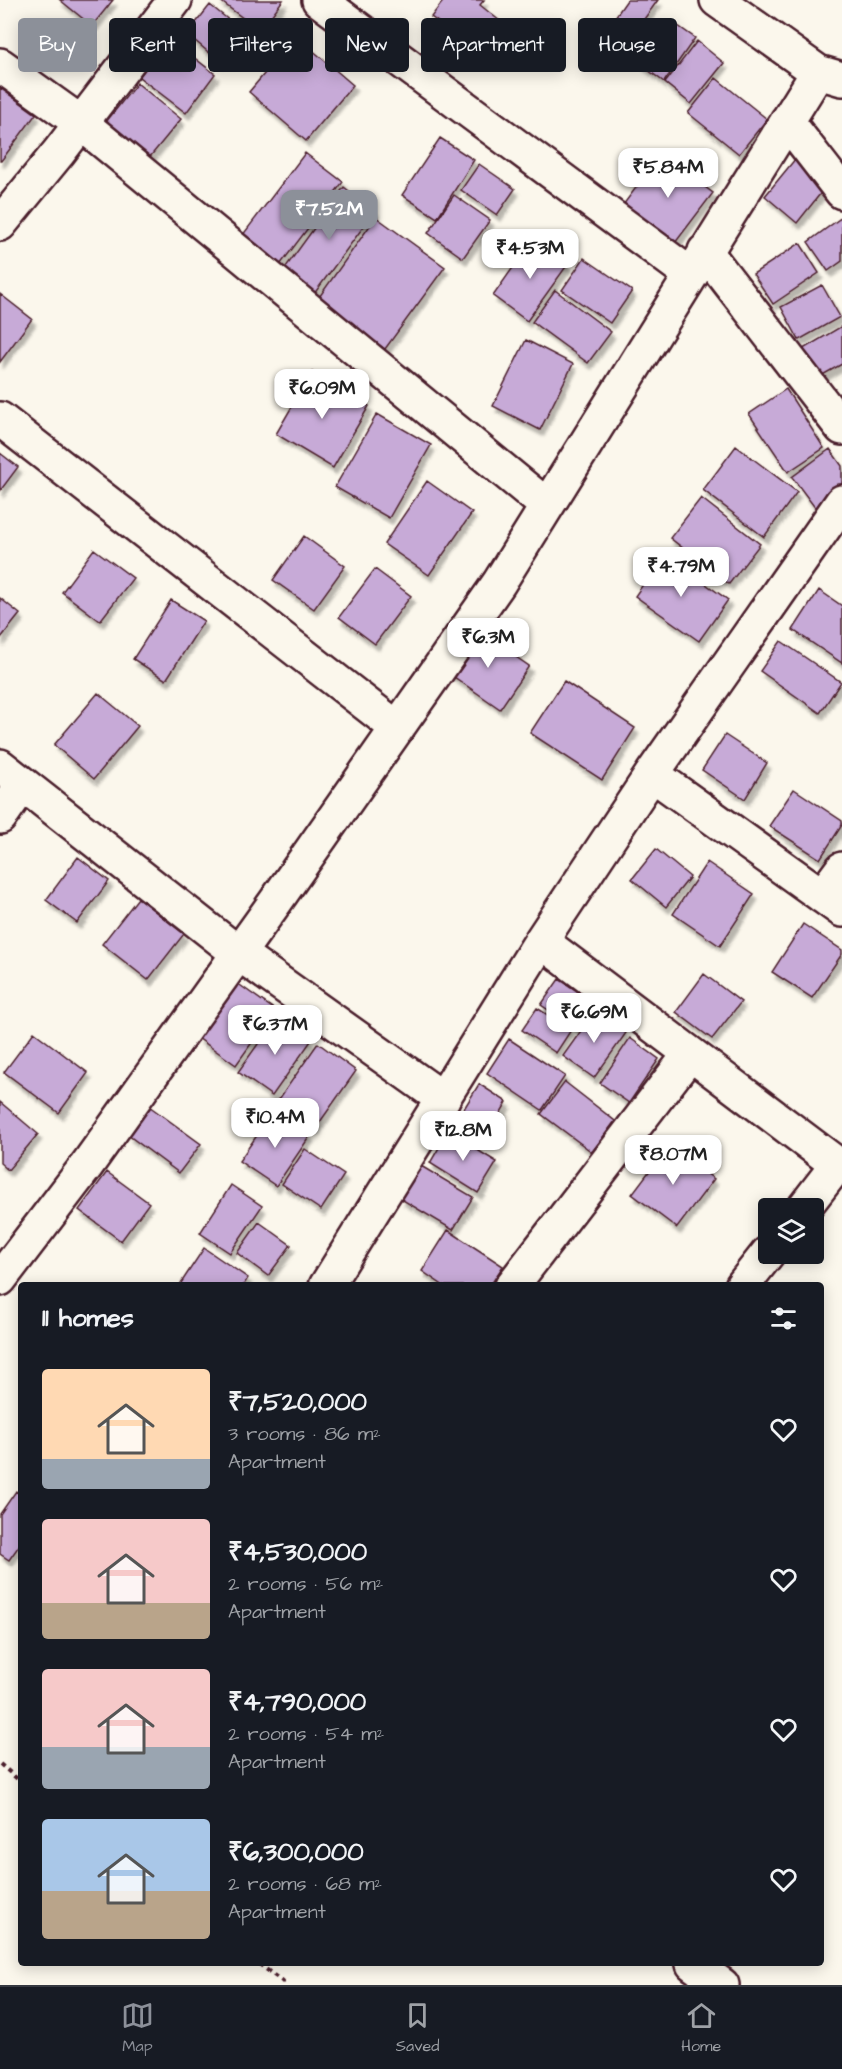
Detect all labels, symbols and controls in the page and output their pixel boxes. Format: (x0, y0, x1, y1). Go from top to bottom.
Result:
chip: Buy (18, 18, 97, 72)
chip: Rent (109, 18, 196, 72)
chip: Filters (208, 18, 313, 72)
chip: New (325, 18, 409, 72)
chip: Apartment (421, 18, 566, 72)
chip: House (578, 18, 677, 72)
pin: ₹5.84M (619, 148, 717, 199)
text: ₹5.84M (632, 153, 704, 181)
pin: ₹7.52M (280, 190, 378, 241)
text: ₹7.52M (295, 195, 363, 223)
pin: ₹4.53M (481, 229, 579, 280)
text: ₹4.53M (496, 234, 564, 262)
pin: ₹6.09M (273, 369, 371, 420)
text: ₹6.09M (288, 374, 356, 402)
pin: ₹4.79M (632, 547, 730, 598)
text: ₹4.79M (647, 552, 715, 580)
pin: ₹6.3M (446, 618, 530, 669)
text: ₹6.3M (461, 623, 515, 651)
pin: ₹6.69M (545, 993, 643, 1044)
text: ₹6.69M (560, 998, 628, 1026)
pin: ₹6.37M (226, 1005, 324, 1056)
text: ₹6.37M (242, 1010, 308, 1038)
pin: ₹10.4M (226, 1098, 324, 1149)
text: ₹10.4M (245, 1103, 305, 1131)
pin: ₹12.8M (414, 1111, 512, 1162)
text: ₹12.8M (434, 1116, 492, 1144)
pin: ₹8.07M (624, 1135, 722, 1186)
text: ₹8.07M (639, 1140, 707, 1168)
map controls (758, 1198, 824, 1264)
button: layers (758, 1198, 824, 1264)
text: 11 homes (42, 1300, 134, 1336)
icon: filters (767, 1302, 800, 1335)
text: ₹7,520,000 (228, 1384, 367, 1420)
icon: home (90, 1393, 162, 1465)
icon: heart (767, 1413, 800, 1446)
text: 3 rooms · 86 m² (228, 1420, 381, 1448)
text: Apartment (228, 1448, 326, 1476)
text: ₹4,530,000 (228, 1534, 367, 1570)
icon: home (90, 1543, 162, 1615)
icon: heart (767, 1563, 800, 1596)
text: 2 rooms · 56 m² (228, 1570, 383, 1598)
text: Apartment (228, 1598, 326, 1626)
text: ₹4,790,000 (228, 1684, 366, 1720)
icon: home (90, 1693, 162, 1765)
icon: heart (767, 1713, 800, 1746)
text: 2 rooms · 54 m² (228, 1720, 384, 1748)
text: Apartment (228, 1748, 326, 1776)
text: ₹6,300,000 (228, 1834, 364, 1870)
icon: home (90, 1843, 162, 1915)
icon: heart (767, 1863, 800, 1896)
text: 2 rooms · 68 m² (228, 1870, 382, 1898)
text: Apartment (228, 1898, 326, 1926)
tab: Map (121, 1999, 154, 2057)
tab: Saved (396, 1999, 439, 2057)
tab: Home (681, 1999, 721, 2057)

